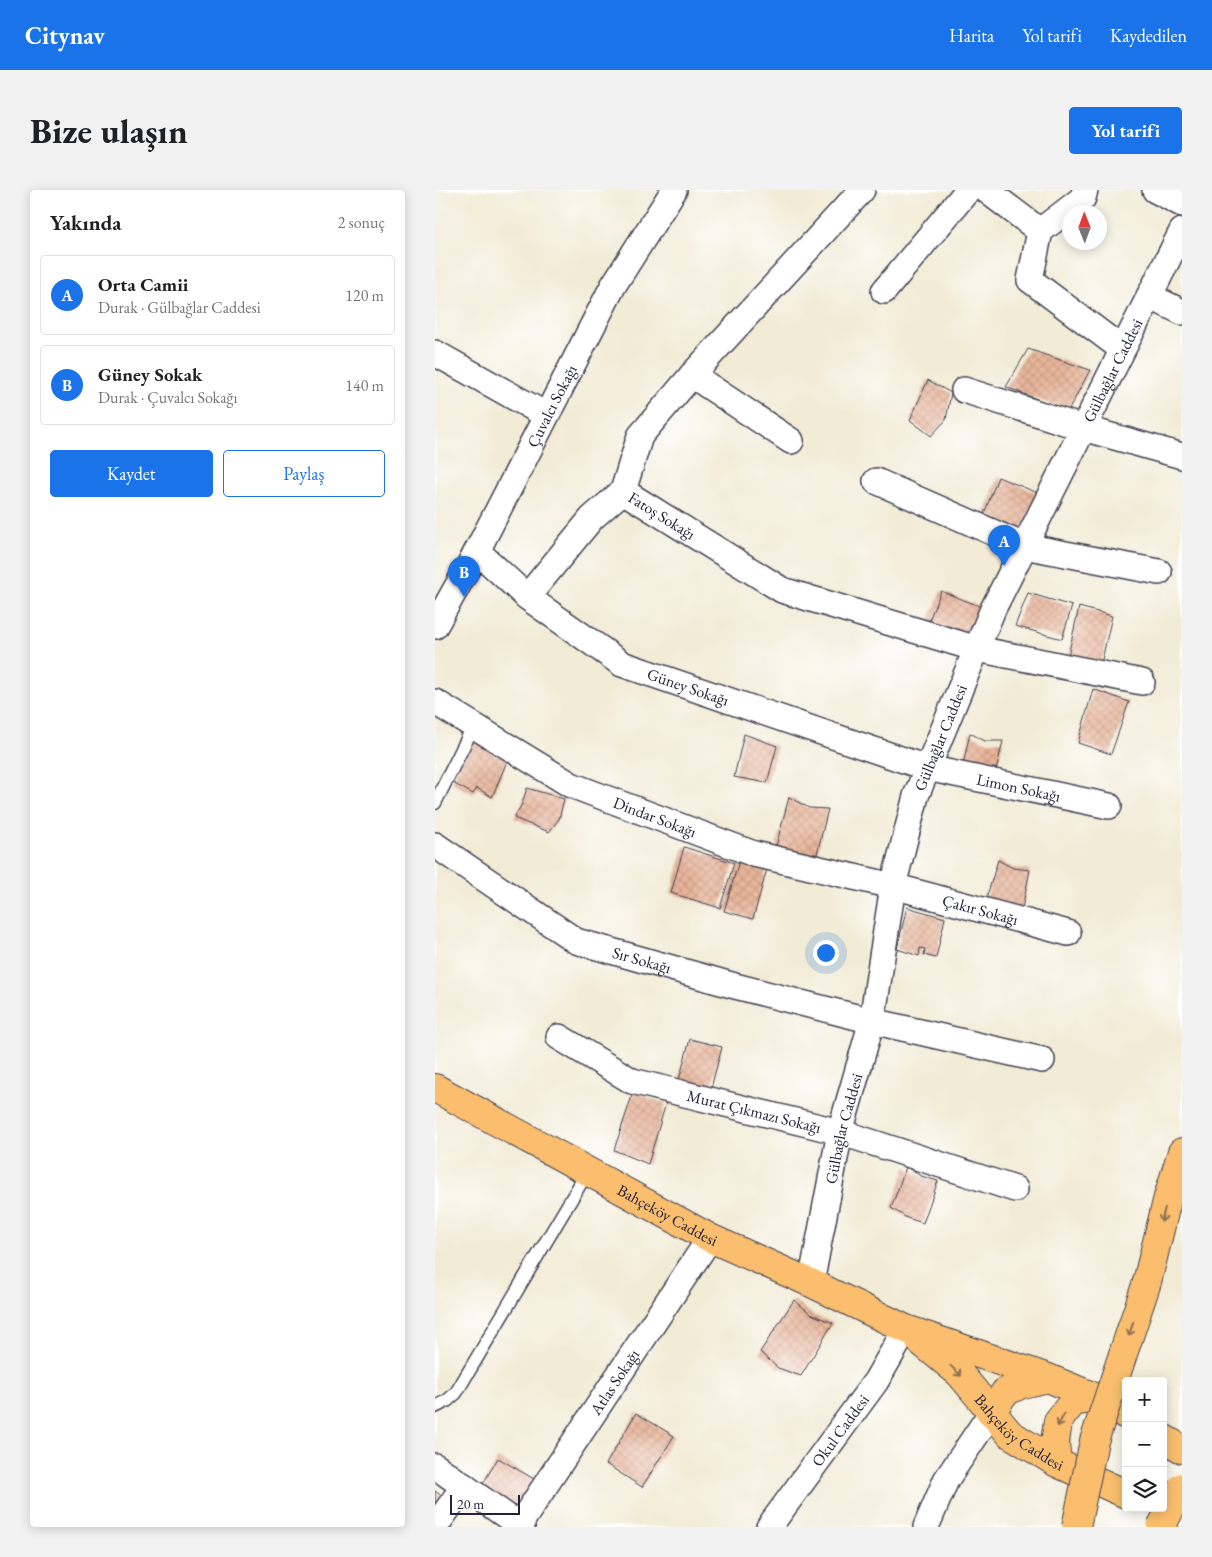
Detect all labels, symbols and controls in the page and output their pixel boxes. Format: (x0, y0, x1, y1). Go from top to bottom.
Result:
text: Citynav (25, 20, 105, 51)
text: Harita (949, 24, 994, 47)
text: Yol tarifi (1022, 24, 1082, 47)
text: Kaydedilen (1110, 24, 1187, 47)
button: Yol tarifi (1069, 107, 1182, 154)
text: Bize ulaşın (30, 108, 188, 153)
north arrow (1062, 205, 1107, 250)
text: Yakında (50, 209, 121, 236)
text: 2 sonuç (338, 212, 385, 233)
text: Orta Camii (98, 272, 188, 297)
text: A (61, 285, 73, 306)
text: 120 m (345, 285, 384, 306)
text: Durak · Gülbağlar Caddesi (98, 297, 261, 318)
street label: Gülbağlar Caddesi (1078, 315, 1147, 426)
street label: Çuvalcı Sokağı (522, 361, 581, 451)
text: Güney Sokak (98, 362, 202, 387)
text: B (62, 375, 72, 396)
text: 140 m (345, 375, 384, 396)
text: Durak · Çuvalcı Sokağı (98, 387, 237, 408)
button: Kaydet (50, 450, 213, 497)
button: Paylaş (223, 450, 385, 497)
street label: Fatoş Sokağı (625, 486, 700, 544)
pin: A (988, 525, 1020, 566)
pin: B (448, 556, 480, 597)
street label: Güney Sokağı (644, 663, 732, 710)
street label: Gülbağlar Caddesi (909, 681, 971, 794)
street label: Limon Sokağı (975, 768, 1063, 806)
street label: Dindar Sokağı (610, 791, 700, 842)
street label: Çakır Sokağı (940, 889, 1021, 930)
your location (813, 940, 839, 966)
street label: Sır Sokağı (610, 941, 674, 978)
street label: Gülbağlar Caddesi (820, 1070, 867, 1185)
street label: Murat Çıkmazı Sokağı (685, 1084, 823, 1138)
street label: Bahçeköy Caddesi (614, 1179, 721, 1251)
one-way arrow (1158, 1207, 1168, 1223)
one-way arrow (1126, 1320, 1136, 1336)
street label: Atlas Sokağı (584, 1345, 644, 1420)
one-way arrow (950, 1365, 963, 1377)
map controls (1122, 1377, 1167, 1512)
button: + (1122, 1377, 1167, 1422)
street label: Bahçeköy Caddesi (970, 1389, 1067, 1475)
street label: Okul Caddesi (806, 1390, 873, 1471)
one-way arrow (1056, 1412, 1066, 1427)
button: − (1122, 1422, 1167, 1467)
button: layers (1122, 1467, 1167, 1512)
scale bar (450, 1492, 520, 1515)
text: 20 m (457, 1495, 484, 1513)

